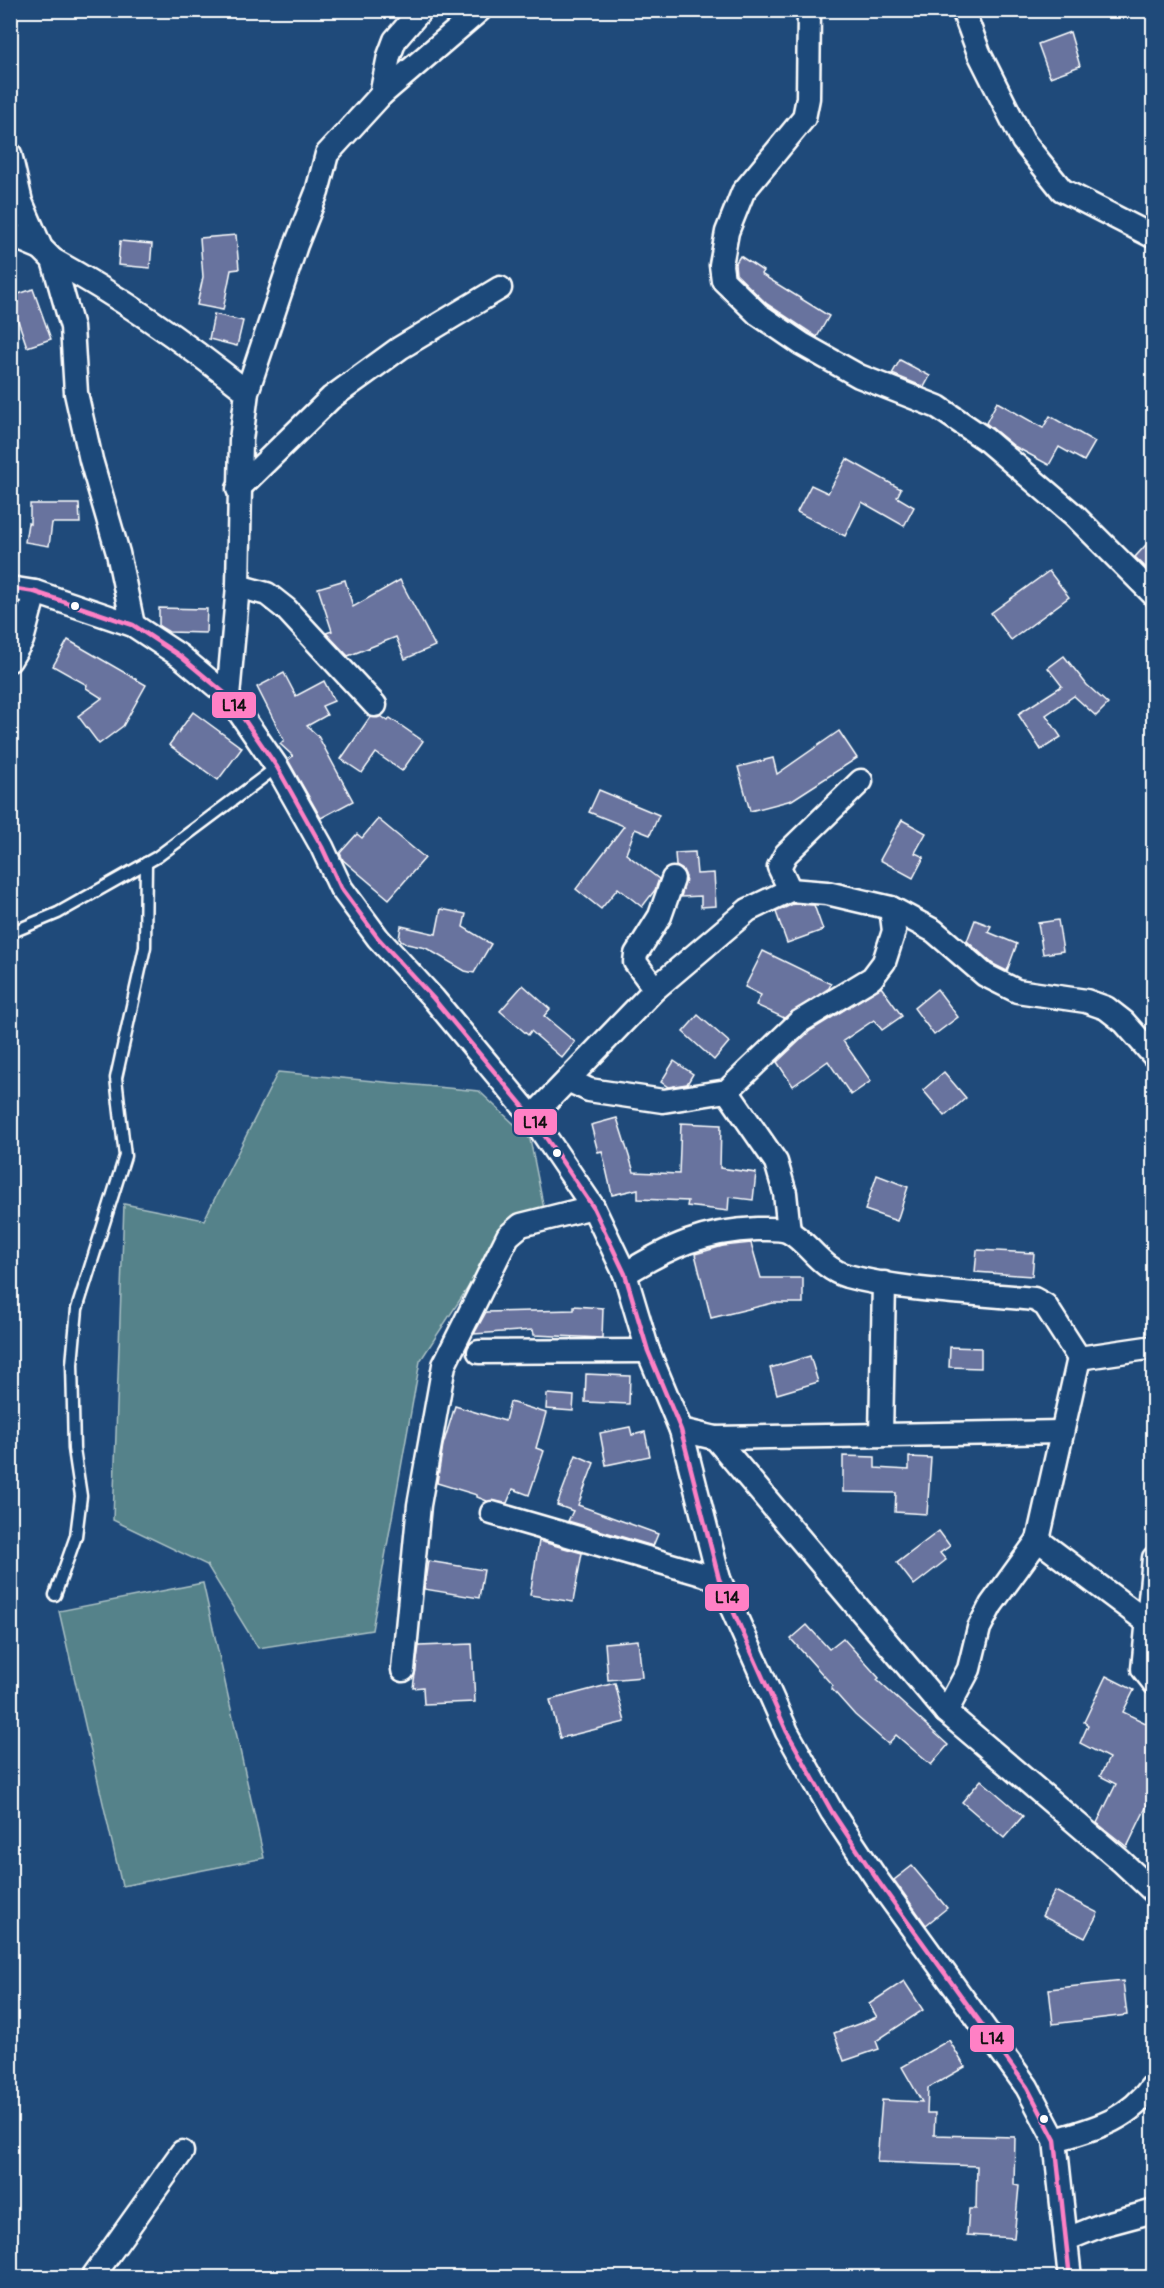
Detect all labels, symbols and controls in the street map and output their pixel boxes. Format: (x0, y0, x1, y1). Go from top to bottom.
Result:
unlabelled marker (69, 600, 81, 612)
line badge: L14 (211, 691, 257, 719)
text: L14 (222, 696, 247, 716)
line badge: L14 (513, 1108, 558, 1136)
text: L14 (523, 1113, 548, 1133)
unlabelled marker (551, 1147, 563, 1159)
line badge: L14 (704, 1583, 750, 1612)
text: L14 (715, 1588, 740, 1608)
line badge: L14 (969, 2024, 1015, 2053)
text: L14 (980, 2029, 1005, 2049)
unlabelled marker (1038, 2113, 1050, 2125)

